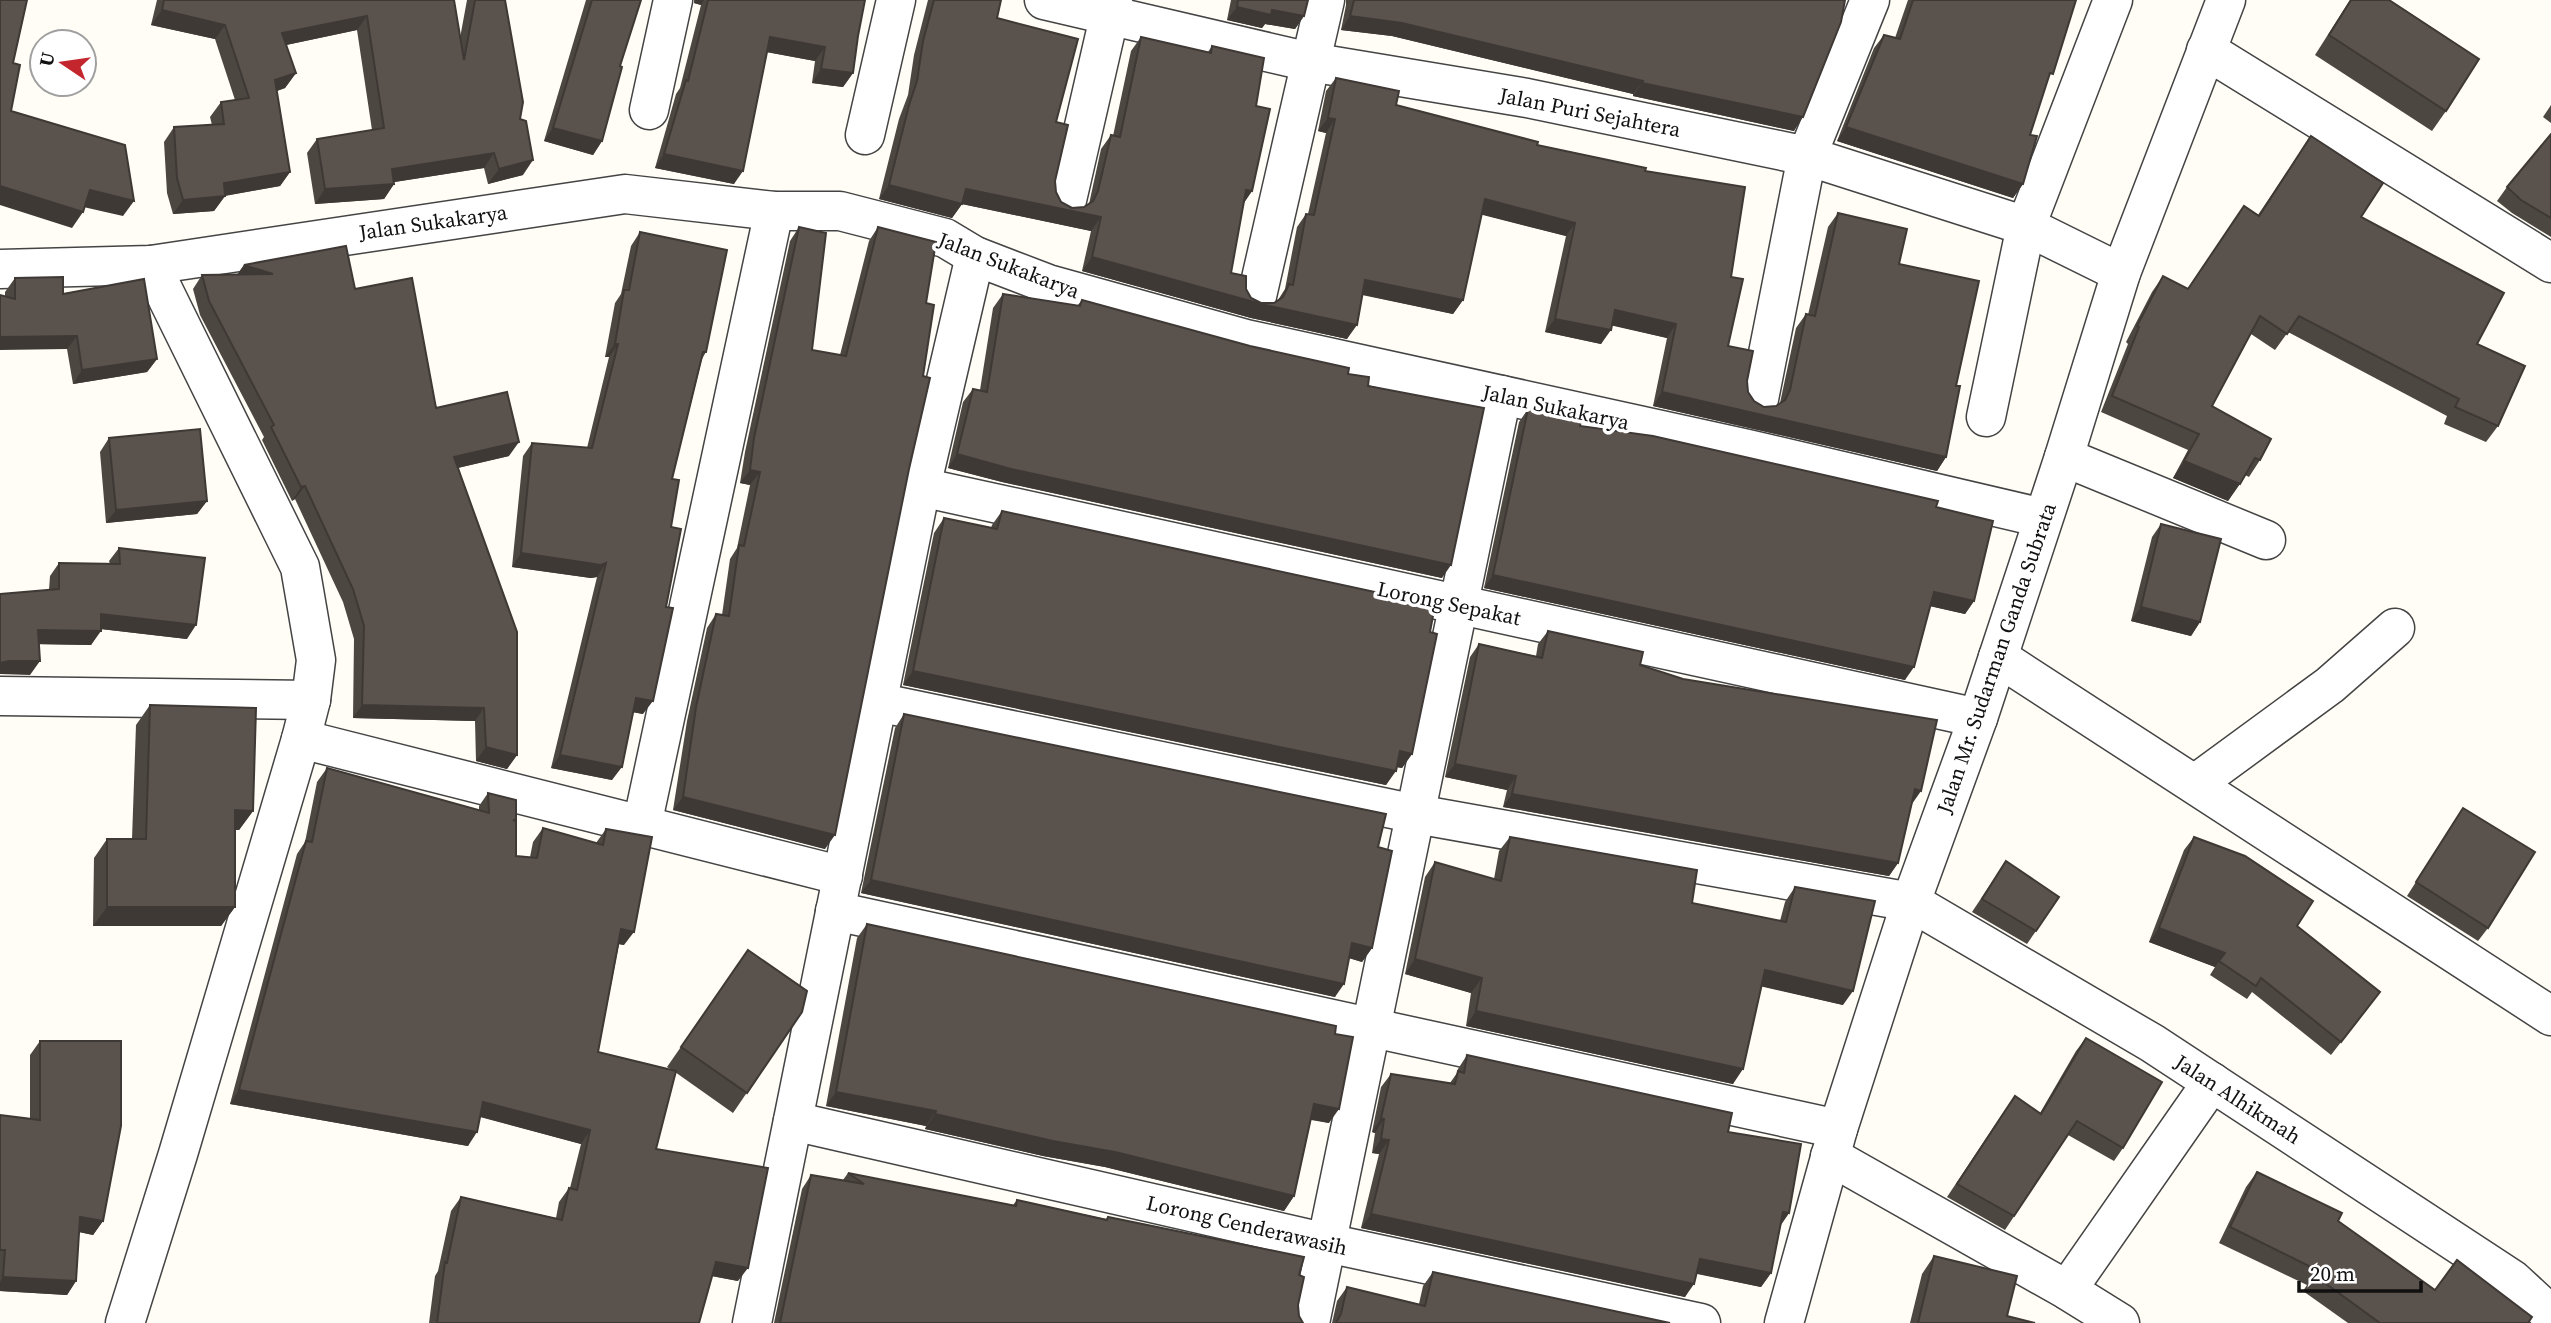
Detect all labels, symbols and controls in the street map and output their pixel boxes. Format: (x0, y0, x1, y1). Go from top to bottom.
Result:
north arrow (28, 28, 98, 98)
text: U (32, 49, 61, 69)
street label: Jalan Puri Sejahtera (1496, 80, 1683, 144)
street label: Jalan Sukakarya (356, 197, 509, 247)
street label: Jalan Sukakarya (933, 224, 1084, 305)
street label: Jalan Sukakarya (1479, 377, 1632, 437)
street label: Jalan Mr. Sudarman Ganda Subrata (1929, 498, 2063, 818)
street label: Lorong Sepakat (1375, 574, 1524, 632)
street label: Jalan Alhikmah (2168, 1047, 2307, 1151)
street label: Lorong Cenderawasih (1144, 1188, 1350, 1262)
scale bar (2299, 1250, 2422, 1294)
text: 20 m (2310, 1259, 2355, 1288)

